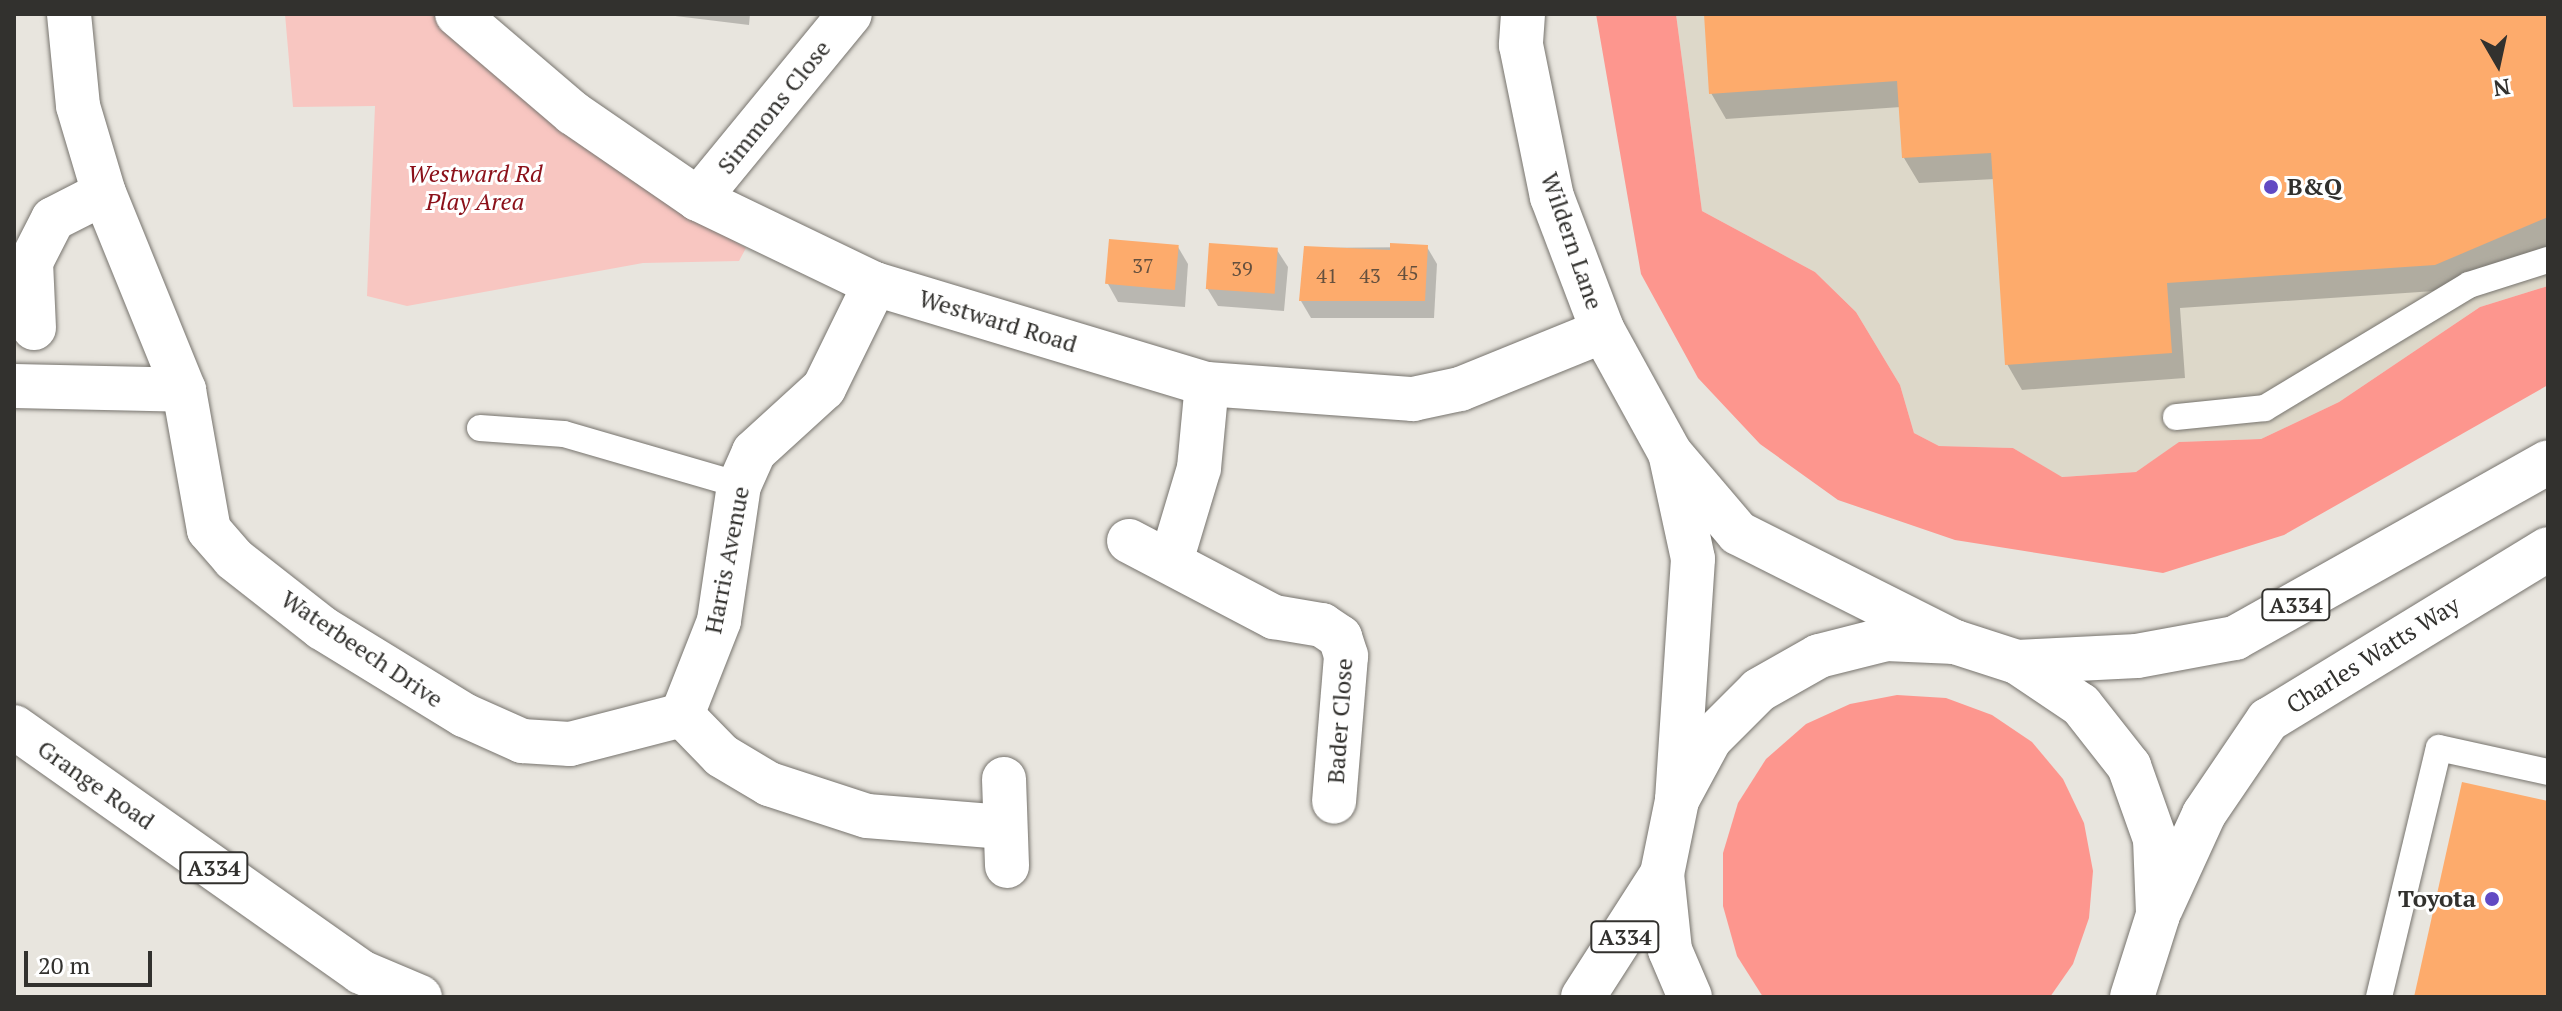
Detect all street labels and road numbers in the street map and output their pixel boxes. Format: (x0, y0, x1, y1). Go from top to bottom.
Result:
street label: Simmons Close (711, 34, 837, 180)
street label: Wildern Lane (1535, 169, 1609, 313)
street label: Westward Road (916, 283, 1080, 359)
street label: Harris Avenue (699, 484, 755, 636)
street label: Waterbeech Drive (276, 584, 448, 714)
road number: A334 (2260, 587, 2332, 623)
street label: Charles Watts Way (2281, 590, 2465, 720)
street label: Bader Close (1321, 657, 1359, 785)
street label: Grange Road (32, 734, 160, 836)
road number: A334 (178, 850, 250, 886)
road number: A334 (1589, 919, 1661, 955)

